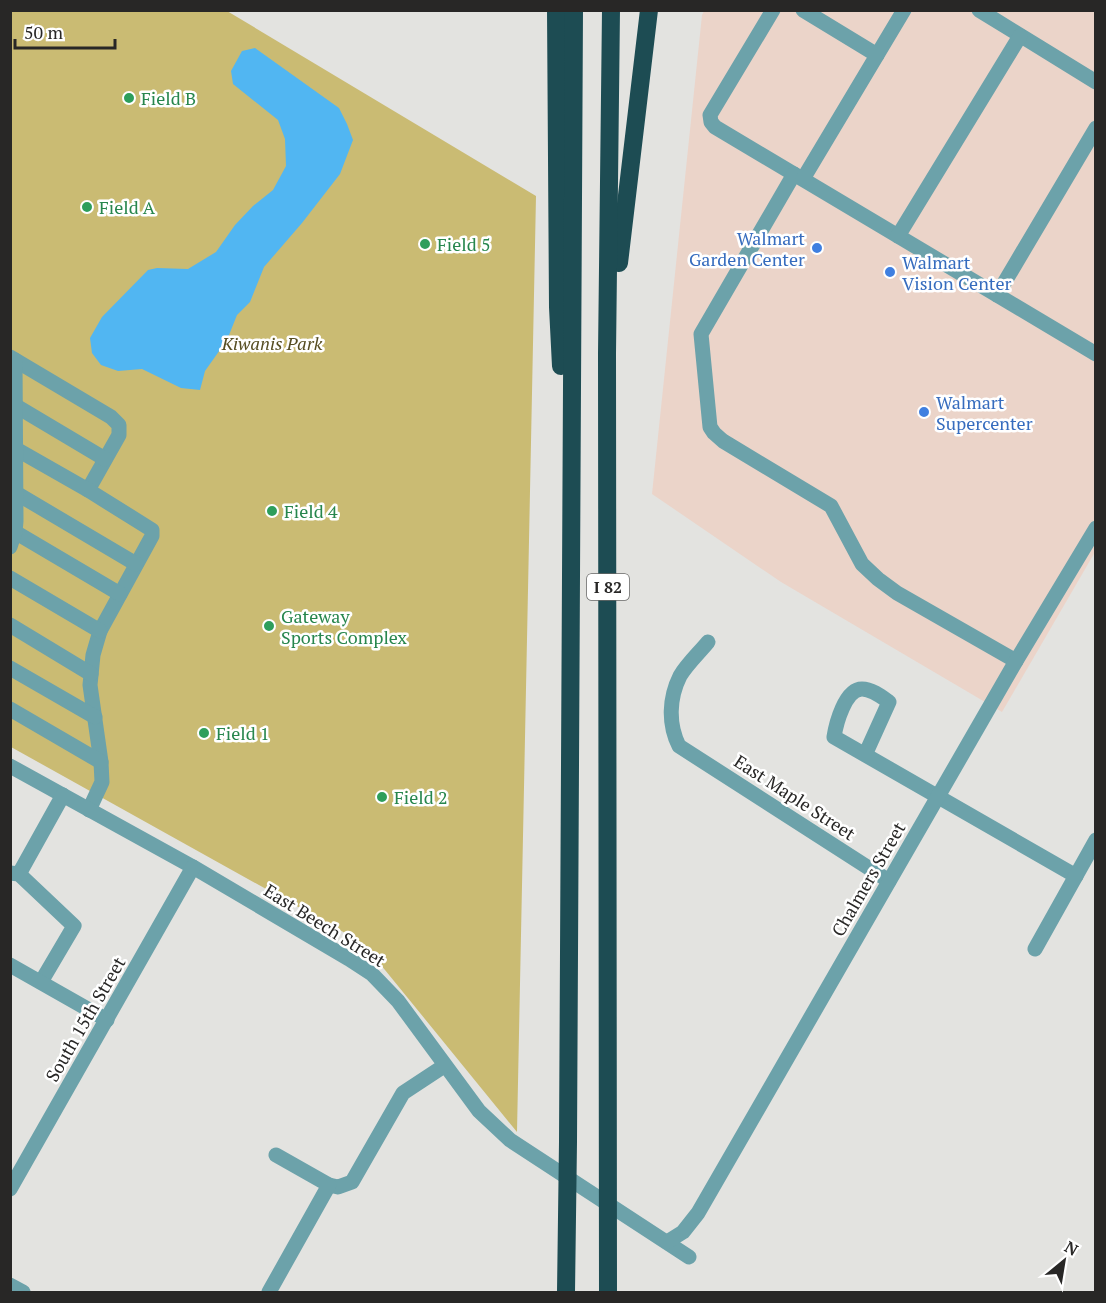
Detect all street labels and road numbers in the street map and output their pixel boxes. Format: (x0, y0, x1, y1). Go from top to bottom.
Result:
road number: I 82 (587, 574, 629, 600)
street label: East Maple Street (730, 749, 861, 845)
street label: Chalmers Street (826, 817, 911, 941)
street label: East Beech Street (260, 878, 391, 972)
street label: South 15th Street (40, 952, 131, 1086)

